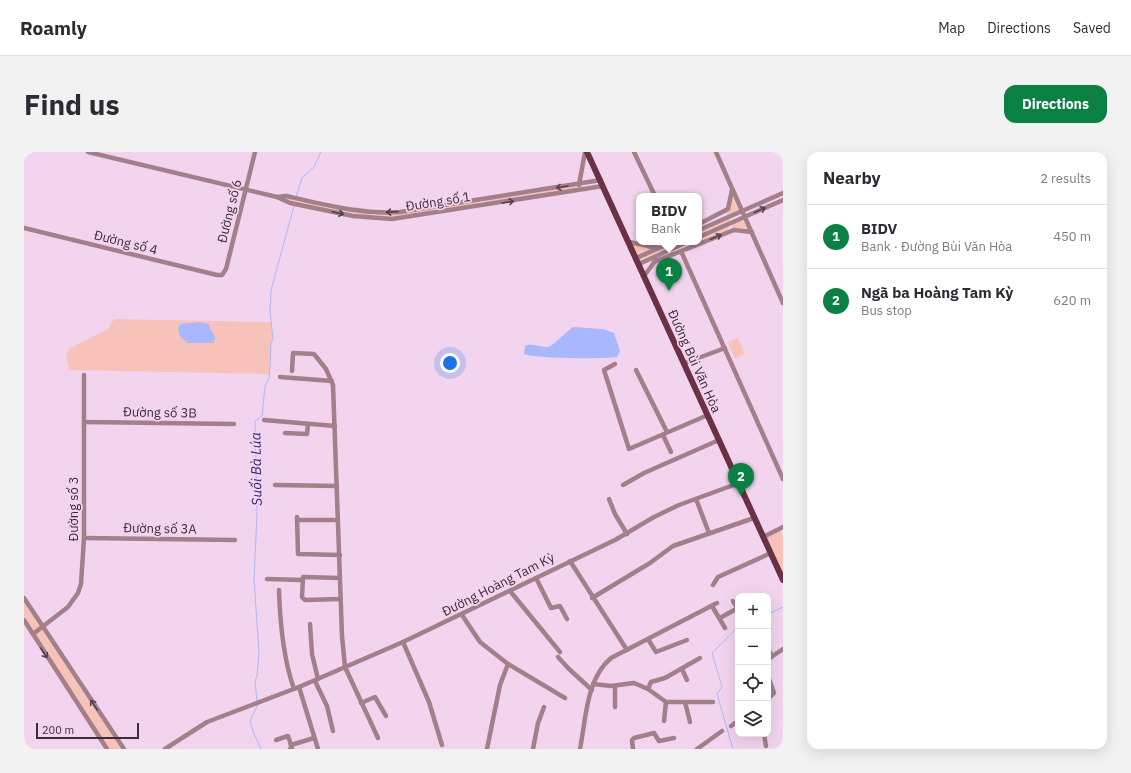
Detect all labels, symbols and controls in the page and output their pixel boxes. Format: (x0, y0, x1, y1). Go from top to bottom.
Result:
text: Roamly (20, 16, 87, 40)
text: Map (938, 19, 965, 37)
text: Directions (987, 19, 1051, 37)
text: Saved (1073, 19, 1111, 37)
button: Directions (1004, 85, 1107, 123)
text: Find us (24, 86, 120, 123)
text: Nearby (823, 167, 881, 189)
text: 2 results (1040, 170, 1091, 187)
street label: Đường số 6 (213, 177, 246, 245)
one-way arrow (556, 183, 569, 191)
street label: Đường số 1 (405, 188, 472, 215)
popup (636, 193, 702, 245)
one-way arrow (501, 198, 514, 206)
text: BIDV (651, 201, 687, 220)
one-way arrow (754, 206, 766, 213)
one-way arrow (386, 209, 399, 216)
one-way arrow (331, 210, 344, 218)
text: BIDV (861, 219, 897, 238)
text: Bank (651, 220, 681, 237)
street label: Đường số 4 (92, 226, 160, 259)
text: 1 (832, 228, 840, 245)
text: 450 m (1053, 228, 1091, 245)
one-way arrow (710, 232, 722, 240)
text: Bank · Đường Bùi Văn Hòa (861, 238, 1012, 255)
pin: 1 (656, 258, 682, 291)
text: Ngã ba Hoàng Tam Kỳ (861, 283, 1013, 302)
text: 2 (832, 292, 840, 309)
text: 620 m (1053, 292, 1091, 309)
text: Bus stop (861, 302, 912, 319)
street label: Đường Bùi Văn Hòa (664, 307, 725, 416)
your location (440, 353, 460, 373)
street label: Đường số 3B (123, 403, 197, 422)
water label: Suối Bà Lúa (246, 432, 266, 506)
pin: 2 (728, 463, 754, 496)
street label: Đường số 3 (65, 476, 82, 542)
street label: Đường số 3A (123, 519, 198, 538)
street label: Đường Hoàng Tam Kỳ (439, 549, 558, 620)
map controls (735, 593, 771, 737)
button: + (735, 593, 771, 629)
button: − (735, 629, 771, 665)
one-way arrow (41, 647, 49, 659)
button: locate (735, 665, 771, 701)
one-way arrow (90, 700, 98, 711)
button: layers (735, 701, 771, 737)
scale bar (36, 721, 139, 740)
text: 200 m (42, 723, 74, 737)

